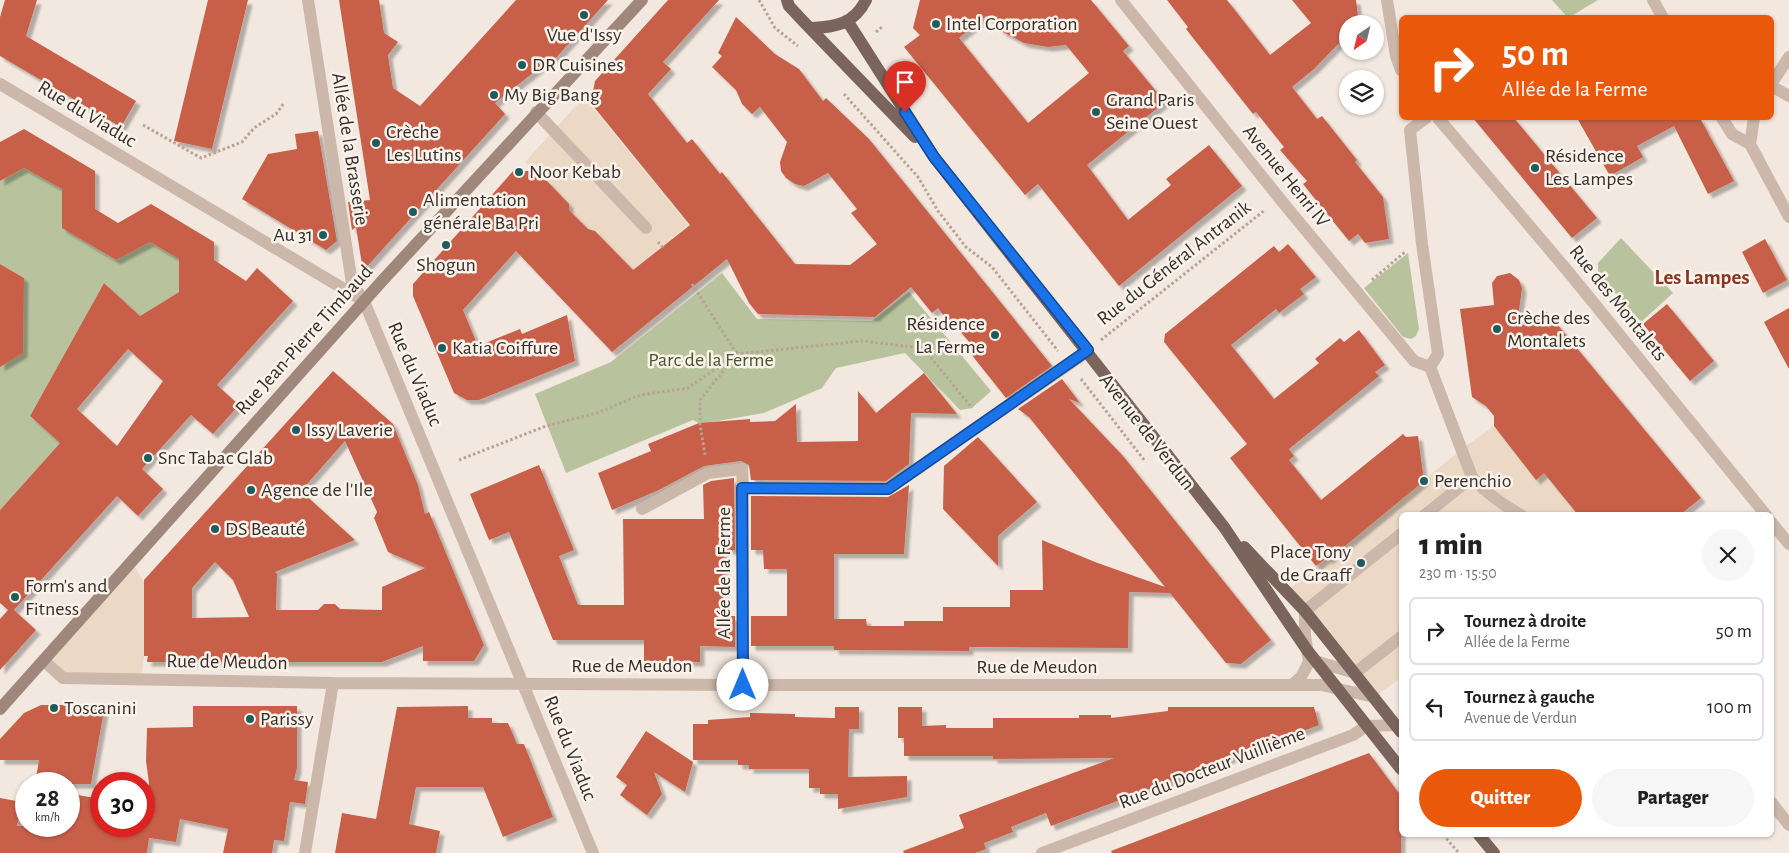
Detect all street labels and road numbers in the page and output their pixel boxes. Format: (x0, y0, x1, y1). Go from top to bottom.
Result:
street label: Allée de la Brasserie (328, 71, 372, 227)
street label: Rue du Viaduc (34, 77, 140, 151)
street label: Avenue Henri IV (1239, 121, 1334, 231)
street label: Rue du Général Antranik (1093, 197, 1255, 329)
street label: Rue des Montalets (1565, 241, 1671, 365)
street label: Rue Jean-Pierre Timbaud (232, 261, 376, 419)
street label: Rue du Viaduc (384, 319, 446, 429)
street label: Avenue de Verdun (1096, 370, 1198, 494)
street label: Allée de la Ferme (714, 507, 734, 639)
street label: Rue de Meudon (166, 651, 288, 673)
street label: Rue de Meudon (571, 656, 693, 676)
street label: Rue de Meudon (976, 657, 1098, 677)
street label: Rue du Viaduc (540, 693, 600, 803)
street label: Rue du Docteur Vuillième (1116, 723, 1308, 813)

